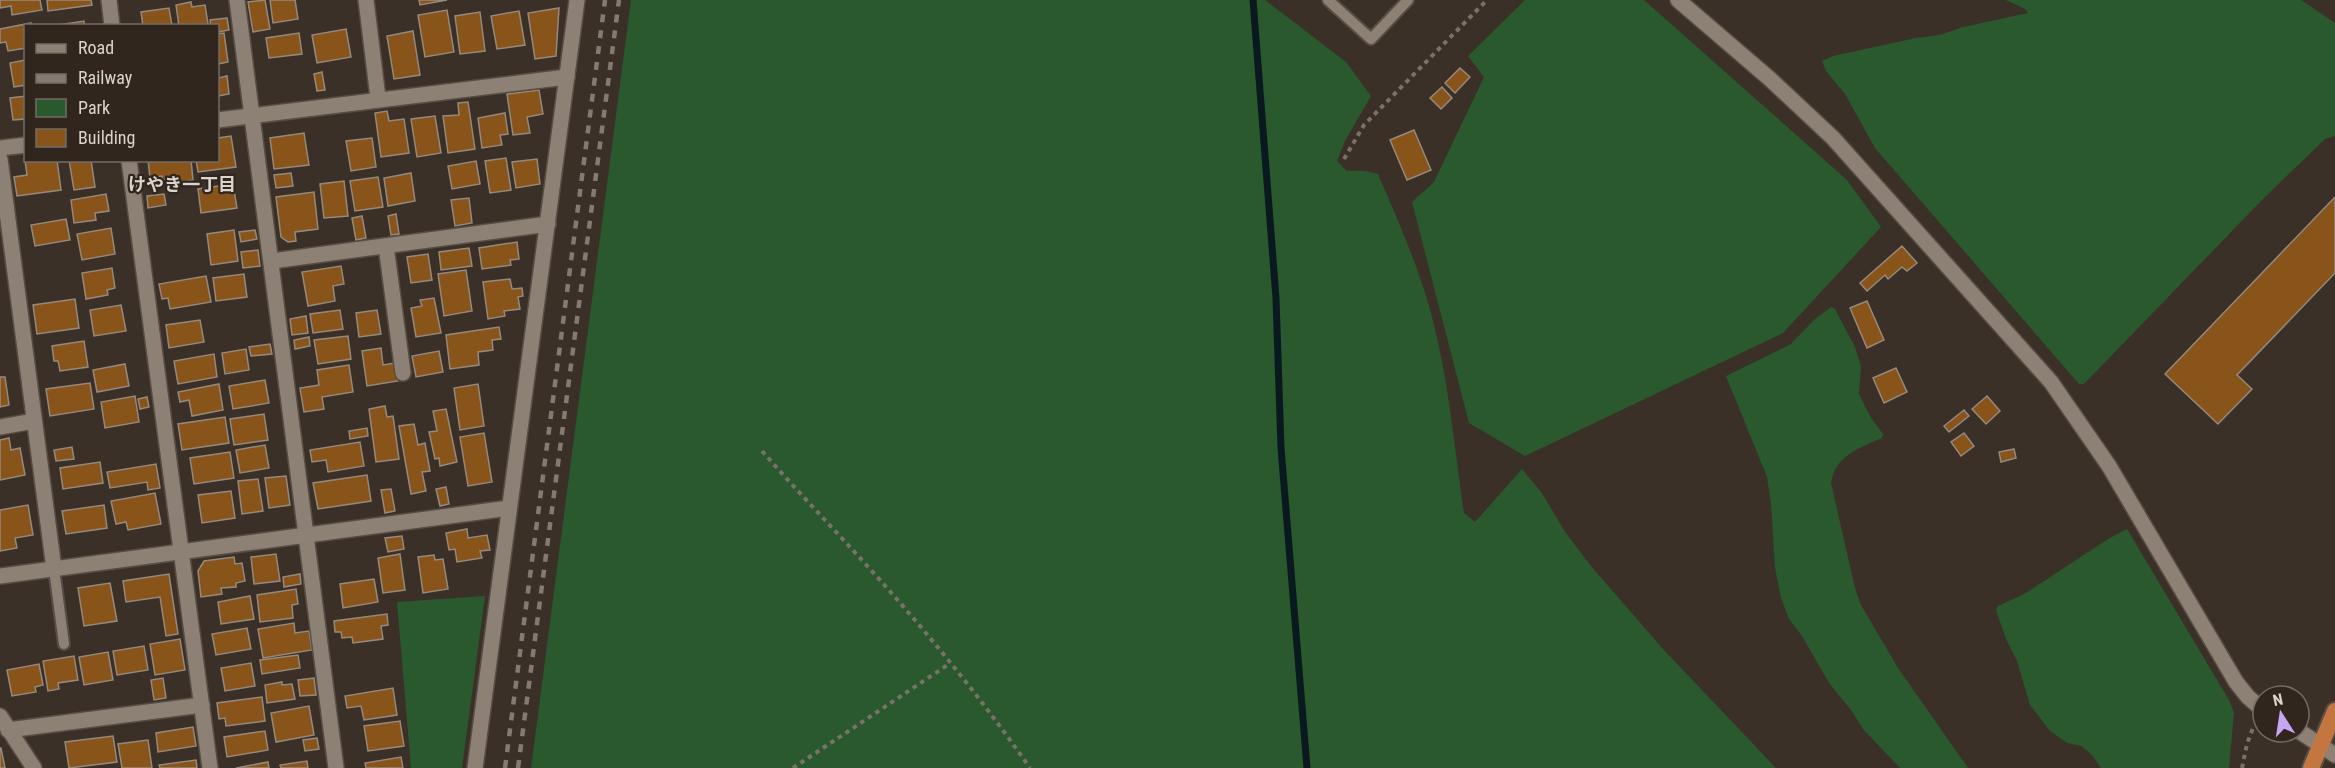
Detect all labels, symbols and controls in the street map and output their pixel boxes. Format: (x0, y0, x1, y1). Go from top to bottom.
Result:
legend (24, 24, 219, 162)
text: Road (78, 37, 114, 58)
text: Railway (78, 67, 133, 88)
text: Park (78, 97, 110, 118)
text: Building (78, 127, 135, 148)
district label: けやき一丁目 (128, 174, 236, 195)
north arrow (2251, 684, 2311, 744)
text: N (2271, 690, 2285, 710)

